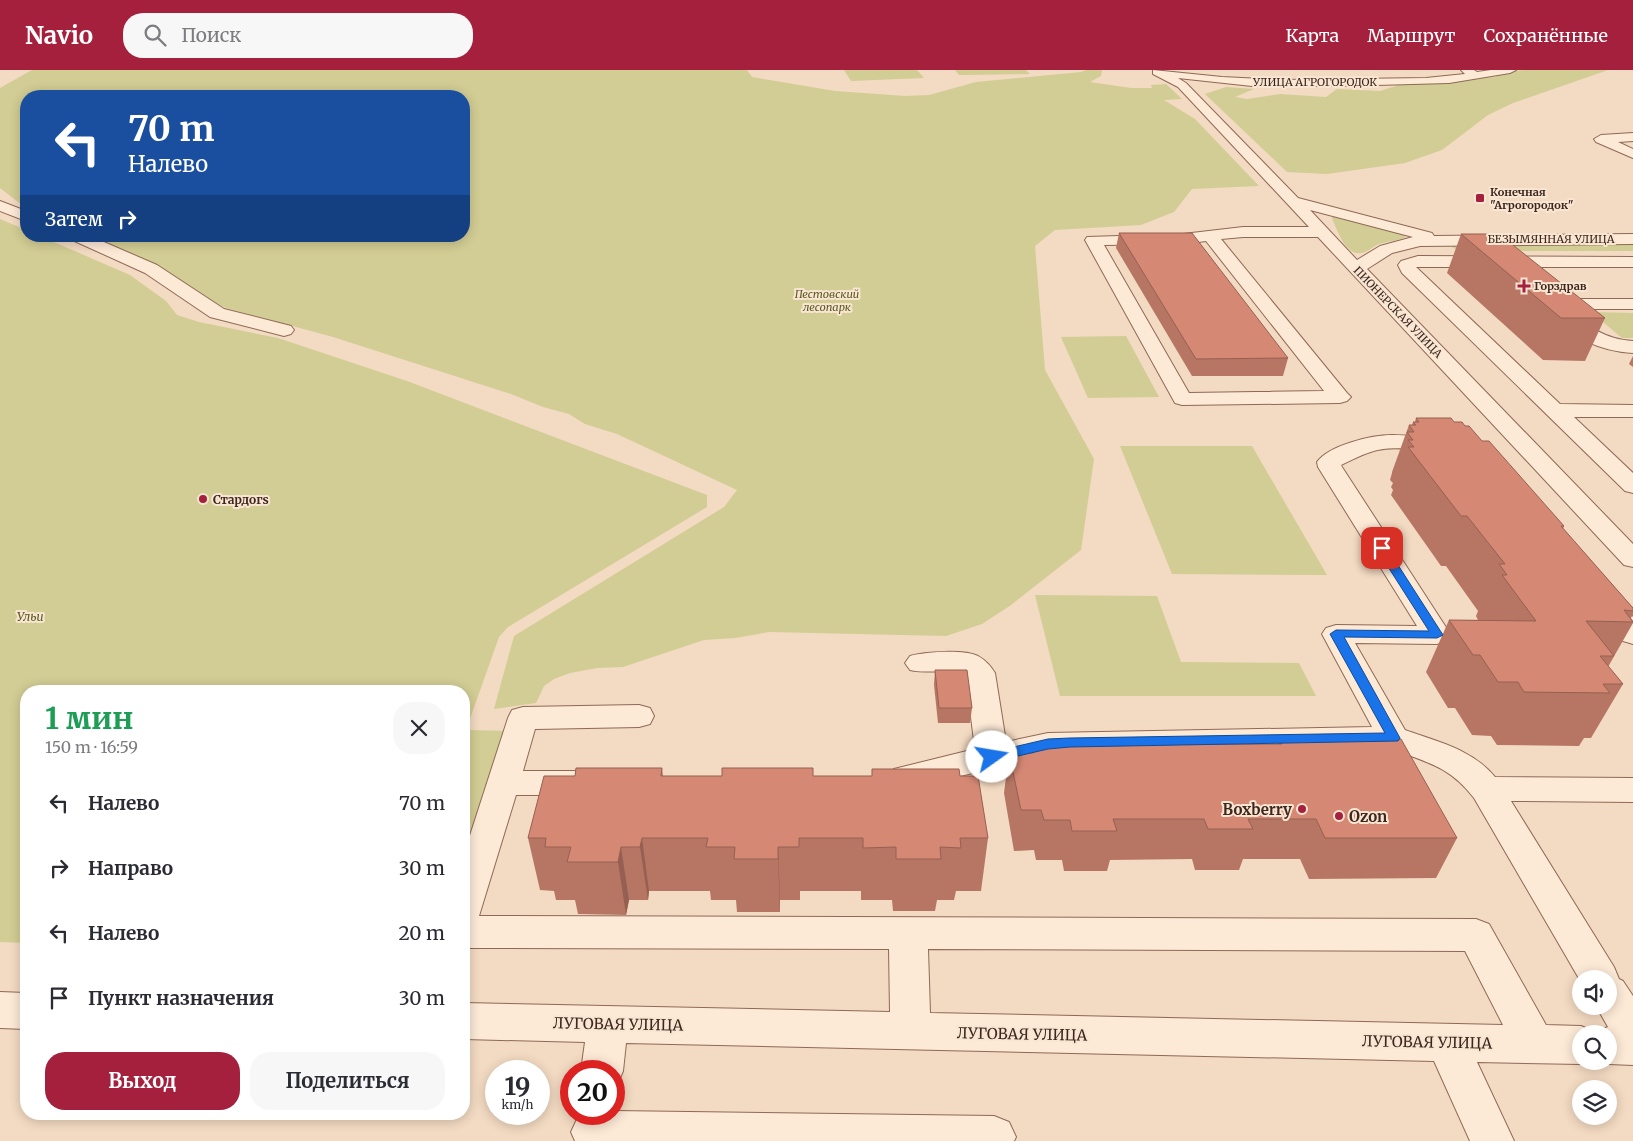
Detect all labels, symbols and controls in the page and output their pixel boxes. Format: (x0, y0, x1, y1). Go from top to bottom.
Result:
search box (123, 13, 473, 58)
text: Navio (25, 20, 93, 51)
icon: search (141, 21, 169, 49)
text: Поиск (181, 23, 241, 47)
text: Карта (1286, 24, 1339, 47)
text: Маршрут (1367, 24, 1455, 47)
text: Сохранённые (1483, 24, 1608, 47)
street label: УЛИЦА АГРОГОРОДОК (1252, 75, 1377, 89)
text: 70 m (128, 107, 215, 151)
icon: left (45, 110, 110, 175)
text: Налево (128, 150, 208, 178)
place label: Конечная "Агрогородок" (1490, 185, 1574, 212)
marker: Конечная "Агрогородок" (1474, 192, 1486, 204)
icon: right (113, 205, 141, 233)
text: Затем (45, 207, 103, 231)
street label: БЕЗЫМЯННАЯ УЛИЦА (1488, 232, 1615, 246)
street label: ПИОНЕРСКАЯ УЛИЦА (1351, 263, 1446, 361)
place label: Горздрав (1534, 279, 1587, 293)
marker: Горздрав (1518, 280, 1530, 292)
park label: Пестовский лесопарк (795, 287, 859, 314)
place label: Стардогs (213, 492, 269, 507)
marker: Стардогs (197, 493, 209, 505)
pin (1361, 527, 1403, 569)
icon: arrive (1368, 534, 1396, 562)
park label: Ульи (17, 609, 43, 624)
text: 1 мин (45, 699, 133, 737)
button: close (393, 702, 445, 754)
position arrow (965, 730, 1017, 782)
text: 150 m · 16:59 (45, 737, 138, 757)
icon: left (45, 789, 73, 817)
text: Налево (88, 791, 159, 815)
text: 70 m (399, 791, 445, 815)
place label: Boxberry (1223, 800, 1292, 819)
marker: Boxberry (1296, 803, 1308, 815)
place label: Ozon (1349, 807, 1387, 826)
marker: Ozon (1333, 810, 1345, 822)
icon: right (45, 854, 73, 882)
text: Направо (88, 856, 173, 880)
text: 30 m (399, 856, 445, 880)
icon: left (45, 919, 73, 947)
text: Налево (88, 921, 159, 945)
text: 20 m (398, 921, 445, 945)
map controls (1572, 970, 1617, 1125)
button: sound (1572, 970, 1617, 1015)
icon: arrive (45, 984, 73, 1012)
text: Пункт назначения (88, 986, 274, 1010)
text: 30 m (399, 986, 445, 1010)
street label: ЛУГОВАЯ УЛИЦА (553, 1013, 684, 1035)
street label: ЛУГОВАЯ УЛИЦА (957, 1023, 1088, 1045)
button: search (1572, 1025, 1617, 1070)
street label: ЛУГОВАЯ УЛИЦА (1362, 1031, 1493, 1053)
button: Выход (45, 1052, 240, 1110)
button: Поделиться (250, 1052, 445, 1110)
speed limit sign: 20 (560, 1060, 625, 1125)
text: 19 (505, 1070, 530, 1102)
button: layers (1572, 1080, 1617, 1125)
text: km/h (502, 1097, 533, 1112)

